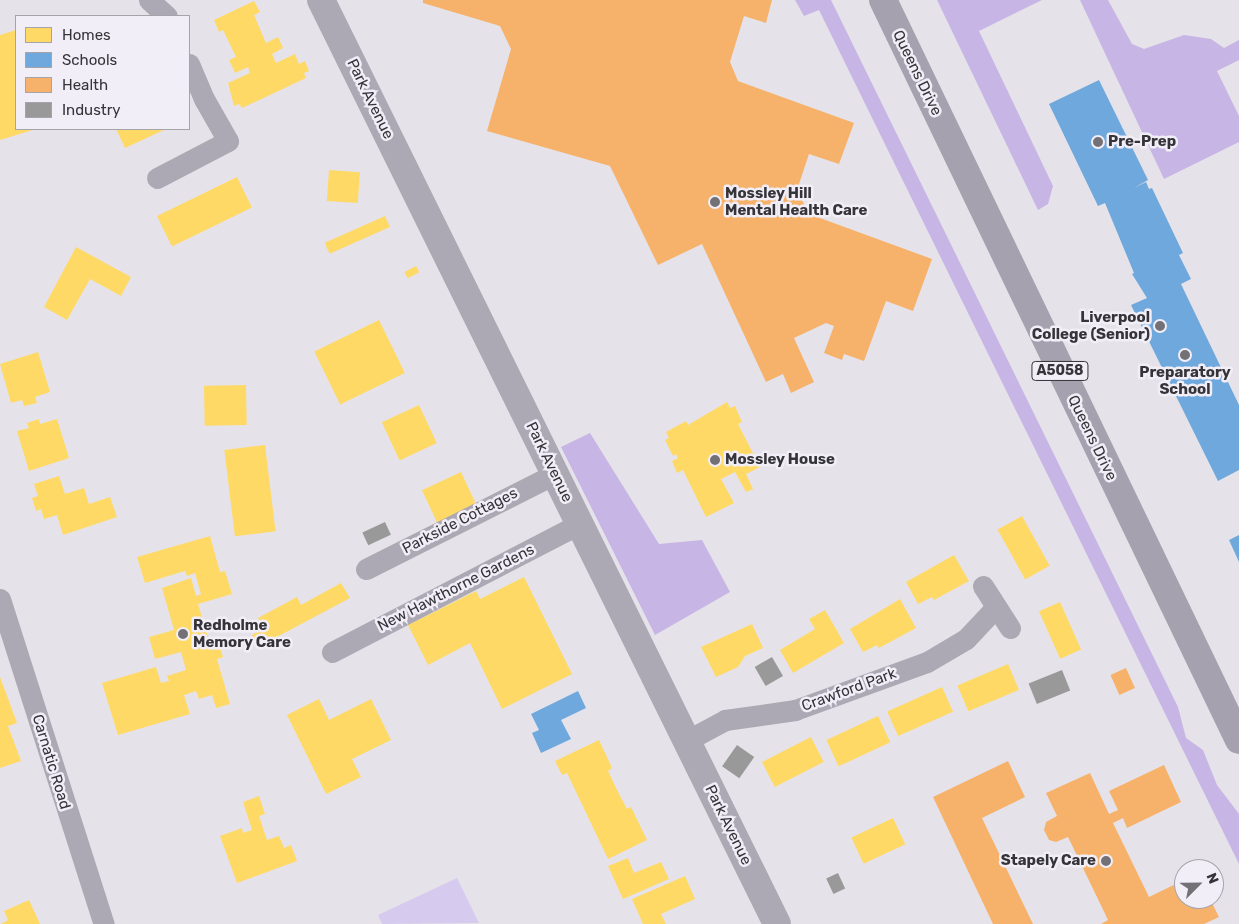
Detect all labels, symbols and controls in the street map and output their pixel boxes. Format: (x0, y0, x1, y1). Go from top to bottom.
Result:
legend (15, 15, 190, 130)
text: Homes (62, 26, 111, 44)
street label: Queens Drive (889, 27, 945, 119)
text: Schools (62, 51, 117, 69)
street label: Park Avenue (343, 56, 397, 142)
text: Health (62, 76, 108, 94)
text: Industry (62, 101, 121, 119)
place label: Pre-Prep (1108, 133, 1176, 151)
marker: Pre-Prep (1092, 136, 1104, 148)
place label: Mossley Hill Mental Health Care (725, 184, 867, 219)
marker: Mossley Hill Mental Health Care (709, 196, 721, 208)
place label: Liverpool College (Senior) (1032, 308, 1150, 343)
marker: Liverpool College (Senior) (1154, 320, 1166, 332)
marker: Preparatory School (1179, 349, 1191, 361)
road number: A5058 (1031, 360, 1089, 382)
place label: Preparatory School (1139, 363, 1231, 398)
street label: Queens Drive (1064, 392, 1120, 484)
street label: Park Avenue (522, 419, 576, 505)
place label: Mossley House (725, 451, 835, 469)
marker: Mossley House (709, 454, 721, 466)
street label: Parkside Cottages (399, 484, 521, 558)
street label: New Hawthorne Gardens (374, 541, 538, 635)
place label: Redholme Memory Care (193, 616, 291, 651)
marker: Redholme Memory Care (177, 628, 189, 640)
street label: Crawford Park (799, 665, 899, 715)
street label: Carnatic Road (28, 712, 74, 812)
street label: Park Avenue (701, 782, 755, 868)
place label: Stapely Care (1000, 852, 1096, 870)
marker: Stapely Care (1100, 855, 1112, 867)
north arrow (1174, 859, 1224, 909)
text: N (1203, 870, 1222, 886)

